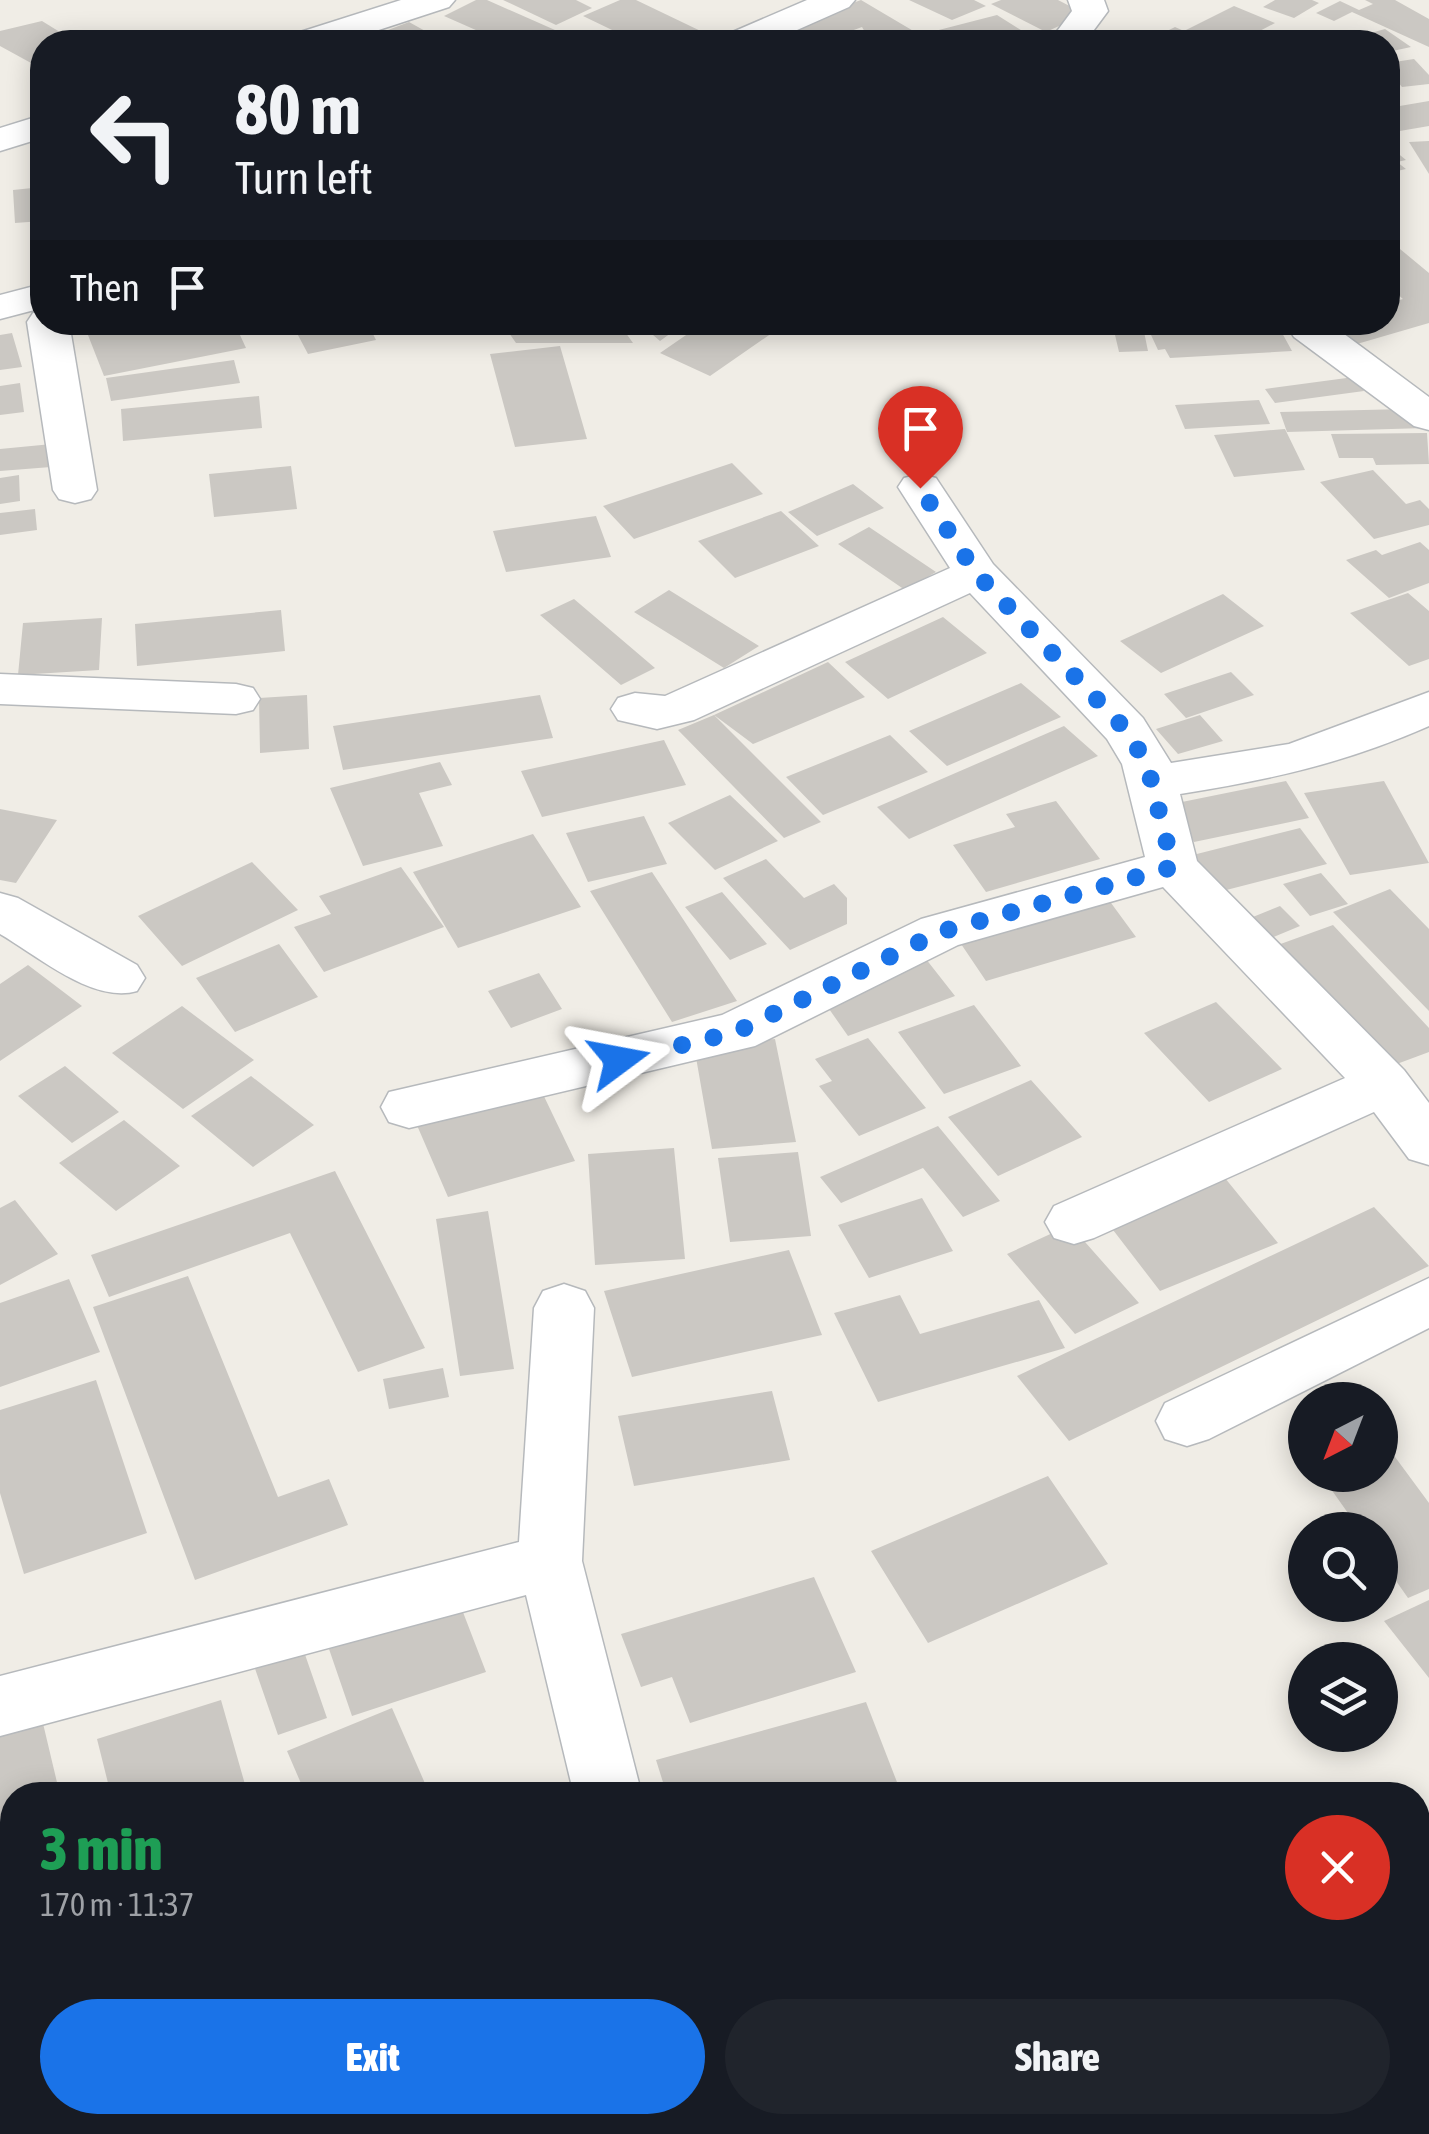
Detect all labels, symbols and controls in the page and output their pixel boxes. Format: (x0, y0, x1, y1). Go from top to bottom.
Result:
text: 80 m (235, 69, 361, 149)
icon: left (70, 70, 200, 200)
text: Turn left (235, 152, 373, 204)
icon: arrive (160, 260, 215, 315)
text: Then (70, 266, 140, 309)
pin (878, 386, 963, 489)
icon: arrive (893, 401, 948, 456)
position arrow (567, 1008, 671, 1112)
north arrow (1288, 1382, 1398, 1492)
map controls (1288, 1382, 1398, 1752)
button: search (1288, 1512, 1398, 1622)
button: layers (1288, 1642, 1398, 1752)
text: 3 min (40, 1814, 163, 1883)
button: close (1285, 1815, 1390, 1920)
text: 170 m · 11:37 (40, 1886, 194, 1923)
button: Exit (40, 1999, 705, 2114)
button: Share (725, 1999, 1390, 2114)

